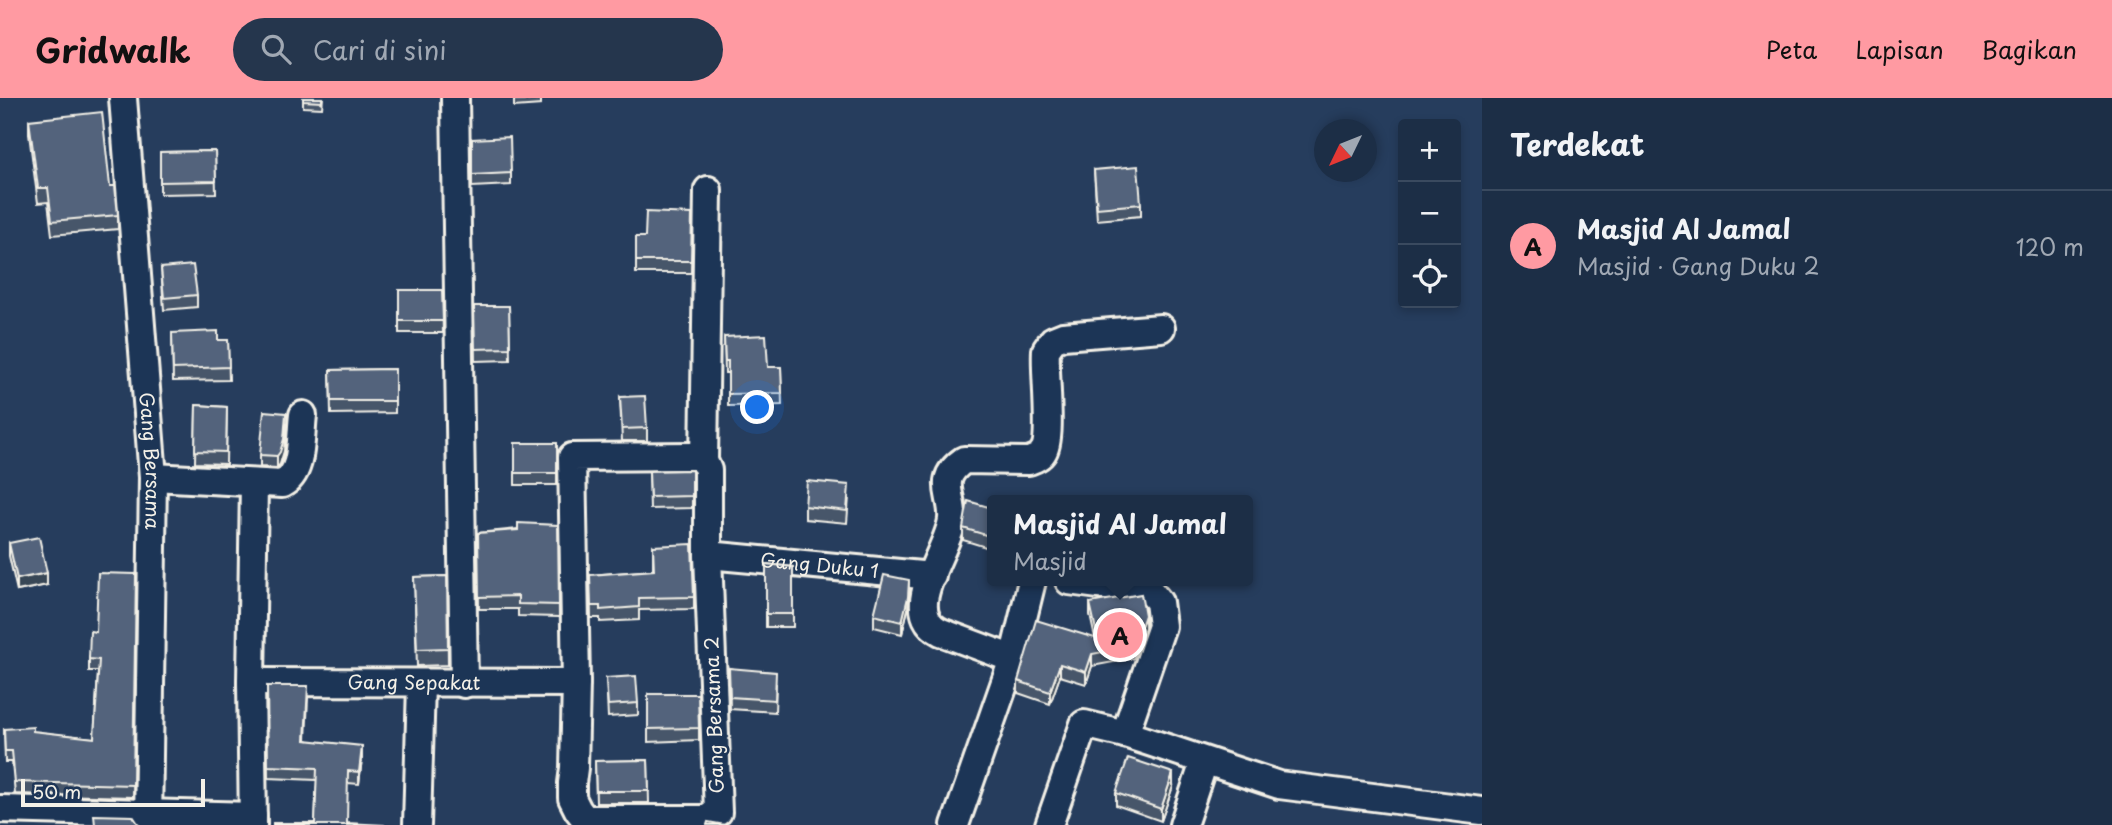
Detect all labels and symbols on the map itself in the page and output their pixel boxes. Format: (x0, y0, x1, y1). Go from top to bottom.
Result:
north arrow (1314, 119, 1377, 182)
your location (740, 390, 774, 424)
street label: Gang Bersama (133, 391, 168, 530)
street label: Gang Duku 1 (759, 545, 880, 584)
pin: A (1097, 609, 1143, 661)
street label: Gang Bersama 2 (696, 636, 730, 794)
street label: Gang Sepakat (348, 667, 481, 696)
scale bar (21, 776, 205, 808)

